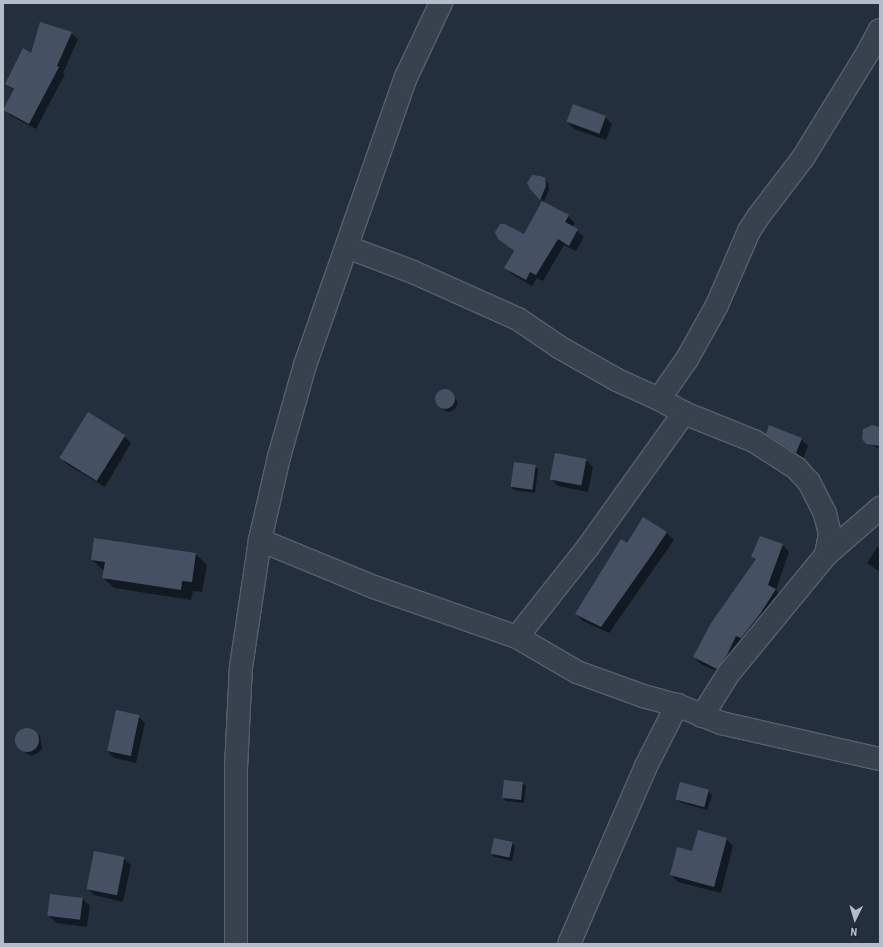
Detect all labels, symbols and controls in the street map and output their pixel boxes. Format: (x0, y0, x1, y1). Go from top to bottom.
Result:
north arrow (835, 899, 875, 939)
text: N (850, 925, 858, 938)

